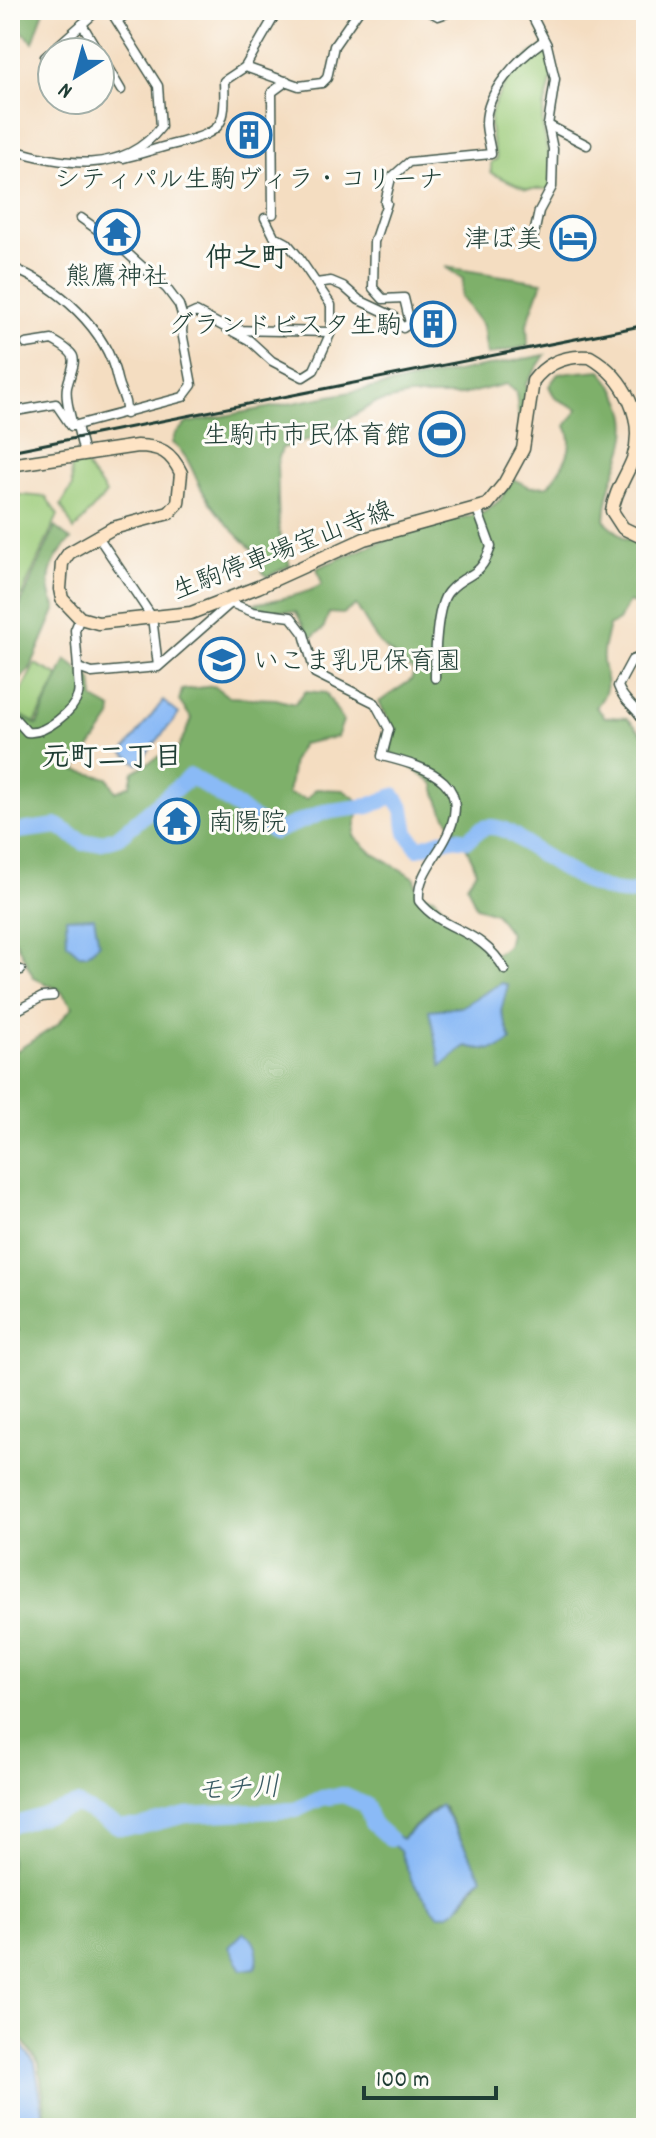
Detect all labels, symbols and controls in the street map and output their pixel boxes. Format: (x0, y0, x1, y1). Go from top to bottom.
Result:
north arrow (36, 36, 116, 116)
text: N (53, 74, 80, 105)
building icon: シティパル生駒ヴィラ・コリーナ (225, 111, 273, 159)
place label: シティパル生駒ヴィラ・コリーナ (54, 163, 444, 200)
temple icon: 熊鷹神社 (93, 208, 141, 256)
hotel icon: 津ぼ美 (549, 214, 597, 262)
place label: 津ぼ美 (464, 223, 542, 260)
district label: 仲之町 (205, 241, 289, 281)
place label: 熊鷹神社 (65, 260, 169, 297)
building icon: グランドビスタ生駒 (409, 300, 457, 348)
place label: グランドビスタ生駒 (167, 309, 402, 346)
sports icon: 生駒市市民体育館 (418, 410, 466, 458)
place label: 生駒市市民体育館 (203, 419, 411, 456)
street label: 生駒停車場宝山寺線 (167, 493, 399, 611)
school or university icon: いこま乳児保育園 (198, 636, 246, 684)
place label: いこま乳児保育園 (253, 645, 461, 682)
district label: 元町二丁目 (42, 740, 182, 780)
temple icon: 南陽院 (153, 797, 201, 845)
place label: 南陽院 (208, 806, 286, 843)
water label: モチ川 (195, 1770, 281, 1814)
scale bar (364, 2050, 496, 2100)
text: 100 m (376, 2064, 429, 2098)

